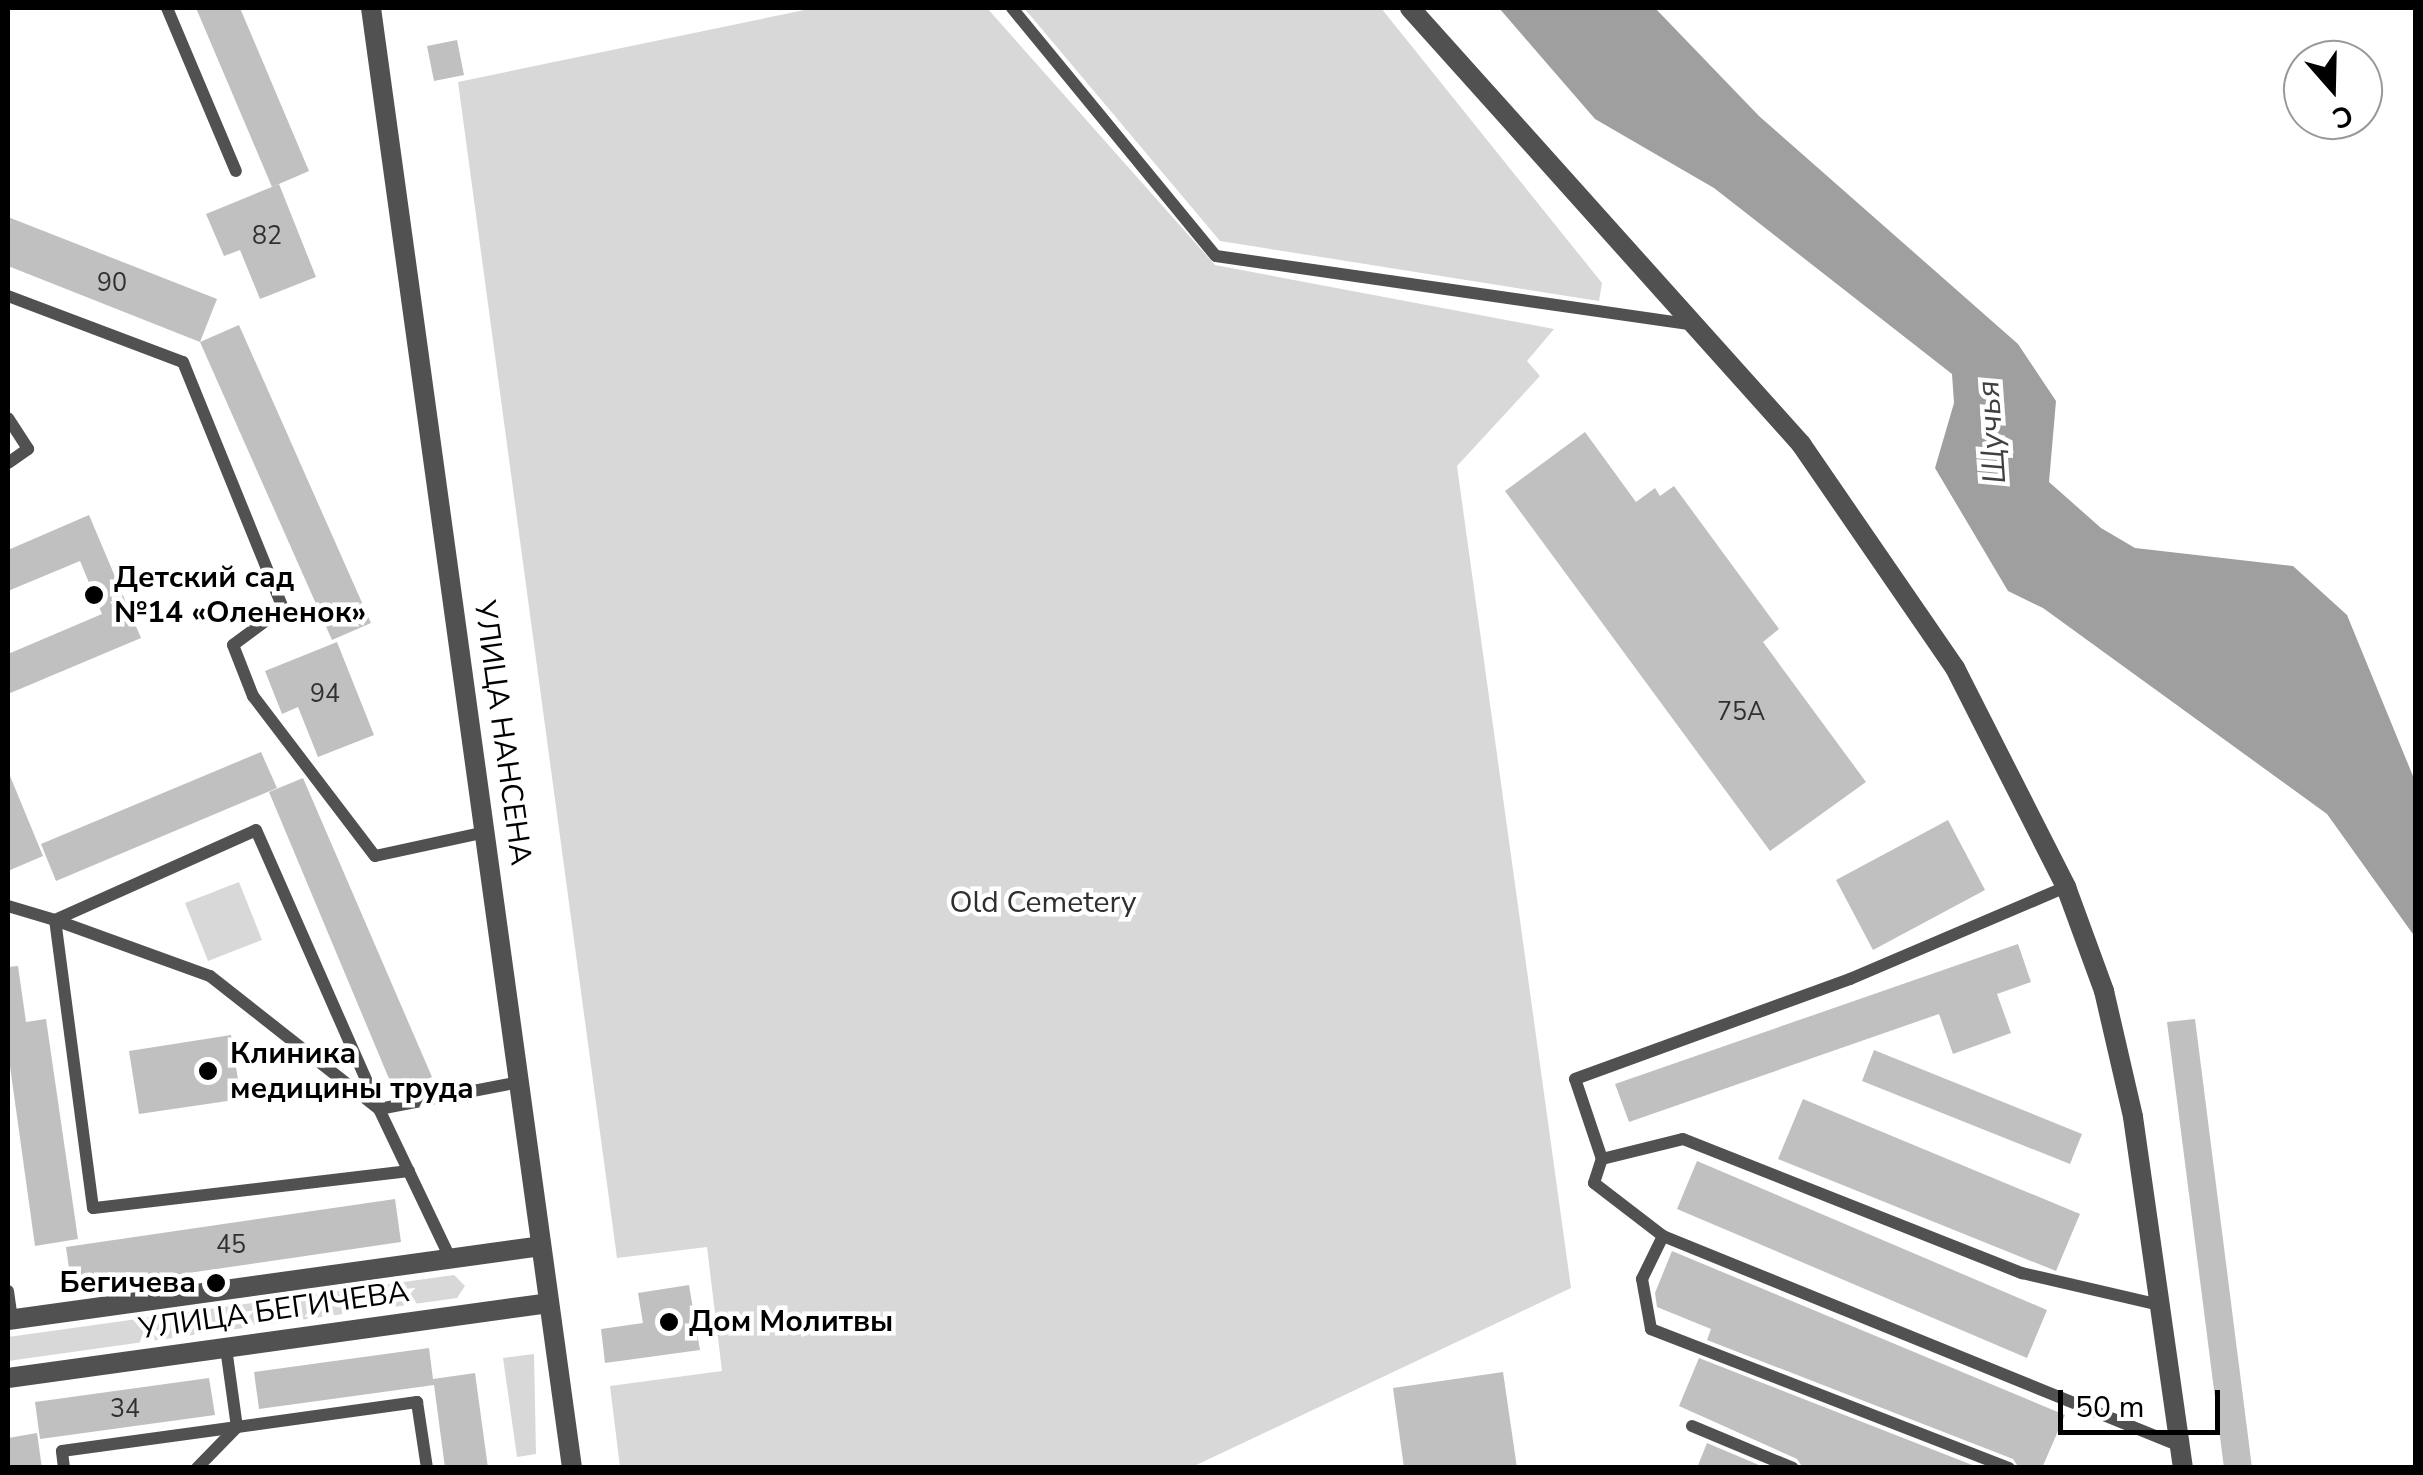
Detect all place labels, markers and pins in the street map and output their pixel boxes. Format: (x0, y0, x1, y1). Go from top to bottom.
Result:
place label: Детский сад №14 «Олененок» (114, 560, 366, 630)
marker: Детский сад №14 «Олененок» (83, 584, 105, 606)
place label: Клиника медицины труда (230, 1036, 474, 1106)
marker: Клиника медицины труда (195, 1058, 221, 1084)
place label: Бегичева (60, 1265, 196, 1301)
marker: Бегичева (205, 1272, 227, 1294)
place label: Дом Молитвы (689, 1304, 893, 1340)
marker: Дом Молитвы (658, 1311, 680, 1333)

